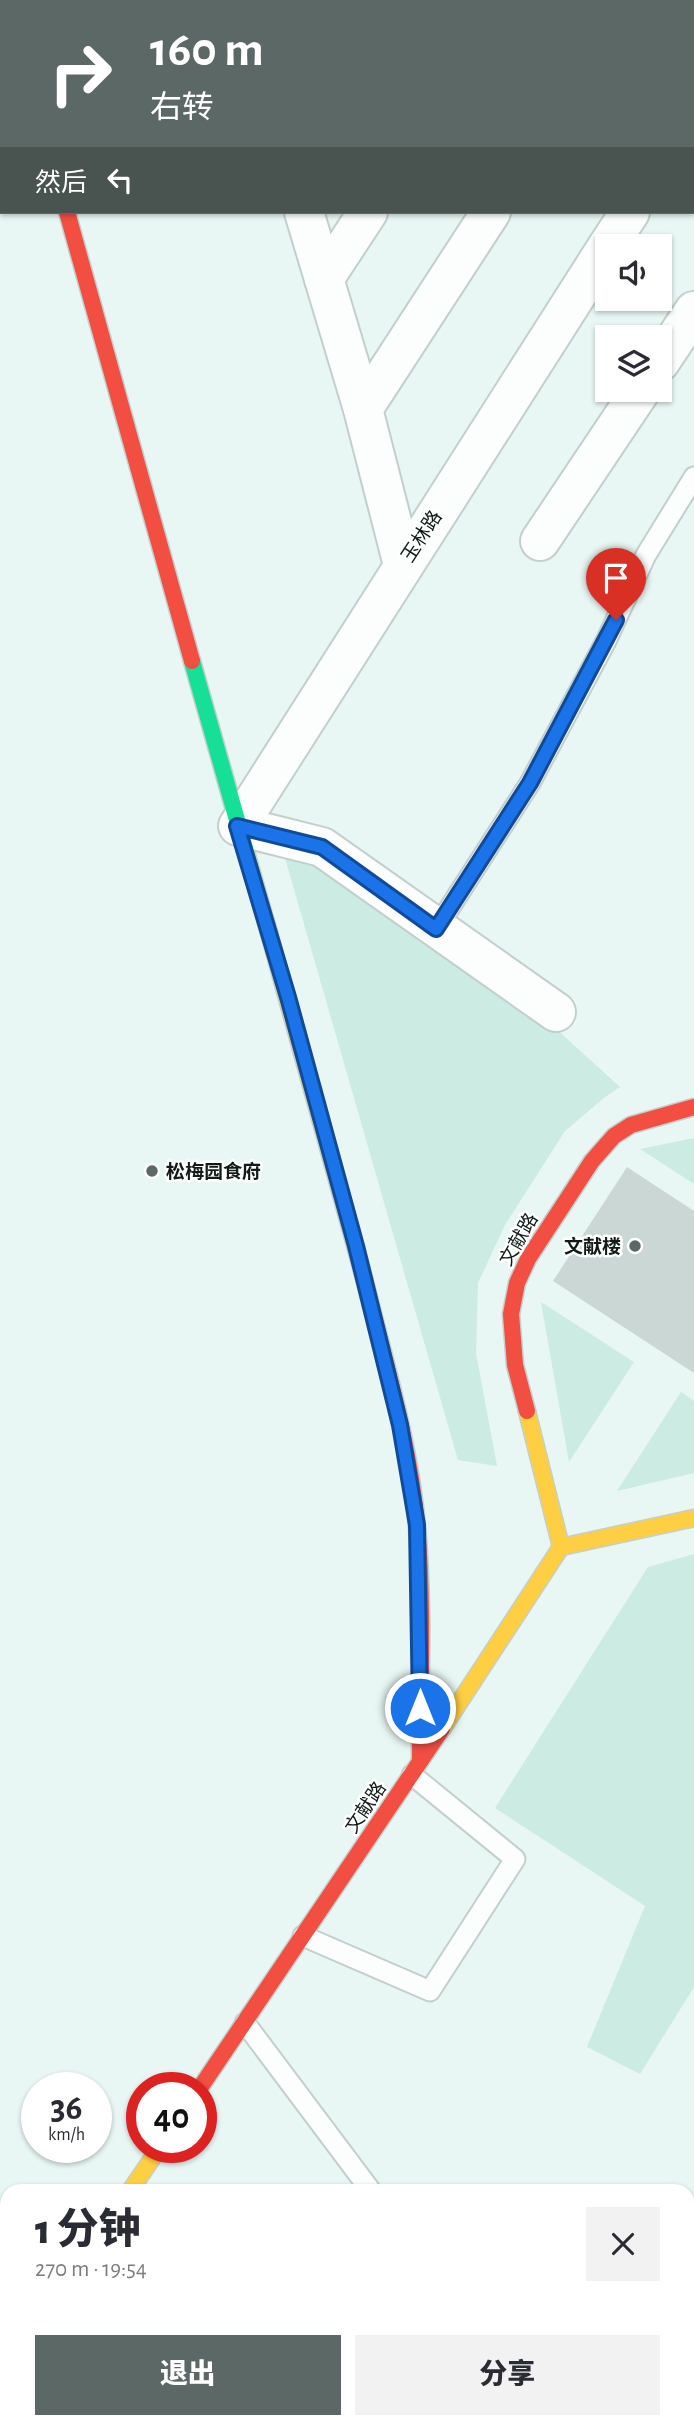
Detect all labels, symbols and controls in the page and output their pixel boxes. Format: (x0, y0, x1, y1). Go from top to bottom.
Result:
text: 160 m (150, 26, 264, 75)
icon: right (35, 28, 126, 119)
text: 右转 (150, 92, 214, 124)
icon: left (101, 161, 139, 199)
text: 然后 (35, 170, 87, 196)
map controls (595, 234, 672, 402)
button: sound (595, 234, 672, 311)
button: layers (595, 325, 672, 402)
street label: 玉林路 (397, 507, 446, 566)
pin (586, 548, 646, 620)
icon: arrive (597, 559, 635, 597)
place label: 松梅园食府 (166, 1161, 261, 1182)
marker: 松梅园食府 (144, 1163, 160, 1179)
street label: 文献路 (496, 1210, 542, 1269)
place label: 文献楼 (564, 1236, 621, 1257)
marker: 文献楼 (627, 1238, 643, 1254)
position arrow (383, 1671, 457, 1745)
street label: 文献路 (342, 1778, 390, 1837)
speed limit sign: 40 (126, 2072, 217, 2163)
text: 36 (50, 2091, 82, 2126)
text: km/h (48, 2126, 85, 2144)
button: close (586, 2207, 660, 2281)
text: 1 分钟 (35, 2209, 141, 2251)
text: 270 m · 19:54 (35, 2258, 147, 2281)
button: 退出 (35, 2335, 341, 2415)
button: 分享 (355, 2335, 660, 2415)

